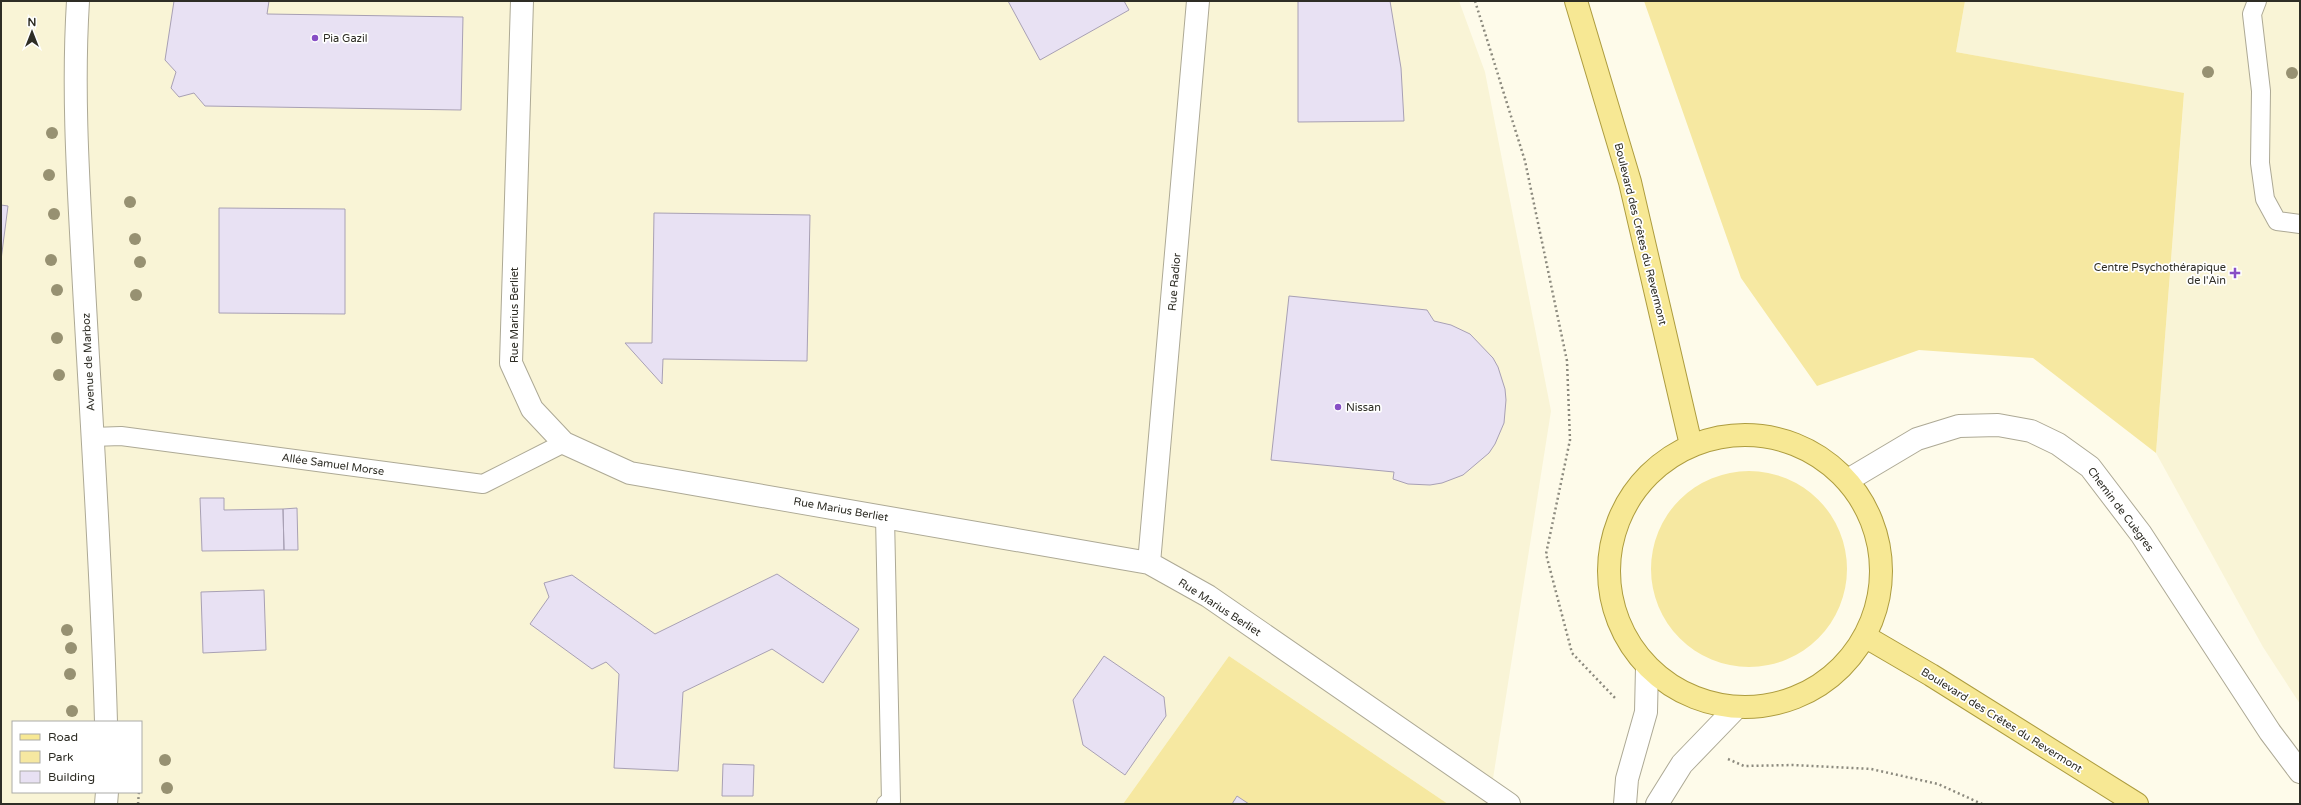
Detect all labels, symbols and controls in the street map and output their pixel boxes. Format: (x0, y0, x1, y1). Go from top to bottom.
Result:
north arrow (12, 12, 52, 52)
text: N (28, 16, 36, 29)
place label: Pia Gazil (323, 32, 368, 45)
marker: Pia Gazil (310, 33, 320, 43)
street label: Boulevard des Crêtes du Revermont (1612, 142, 1670, 327)
street label: Rue Radior (1165, 252, 1184, 312)
place label: Centre Psychothérapique de l'Ain (2094, 261, 2226, 287)
street label: Rue Marius Berliet (508, 267, 521, 363)
marker: Centre Psychothérapique de l'Ain (2229, 267, 2241, 279)
street label: Avenue de Marboz (79, 312, 98, 411)
place label: Nissan (1346, 401, 1381, 414)
marker: Nissan (1333, 402, 1343, 412)
street label: Allée Samuel Morse (281, 451, 385, 478)
street label: Chemin de Cuègres (2085, 465, 2156, 554)
street label: Rue Marius Berliet (792, 495, 889, 524)
street label: Rue Marius Berliet (1176, 576, 1264, 639)
street label: Boulevard des Crêtes du Revermont (1919, 665, 2085, 776)
legend (12, 721, 142, 793)
text: Road (48, 730, 78, 744)
text: Park (48, 750, 74, 764)
text: Building (48, 770, 95, 784)

